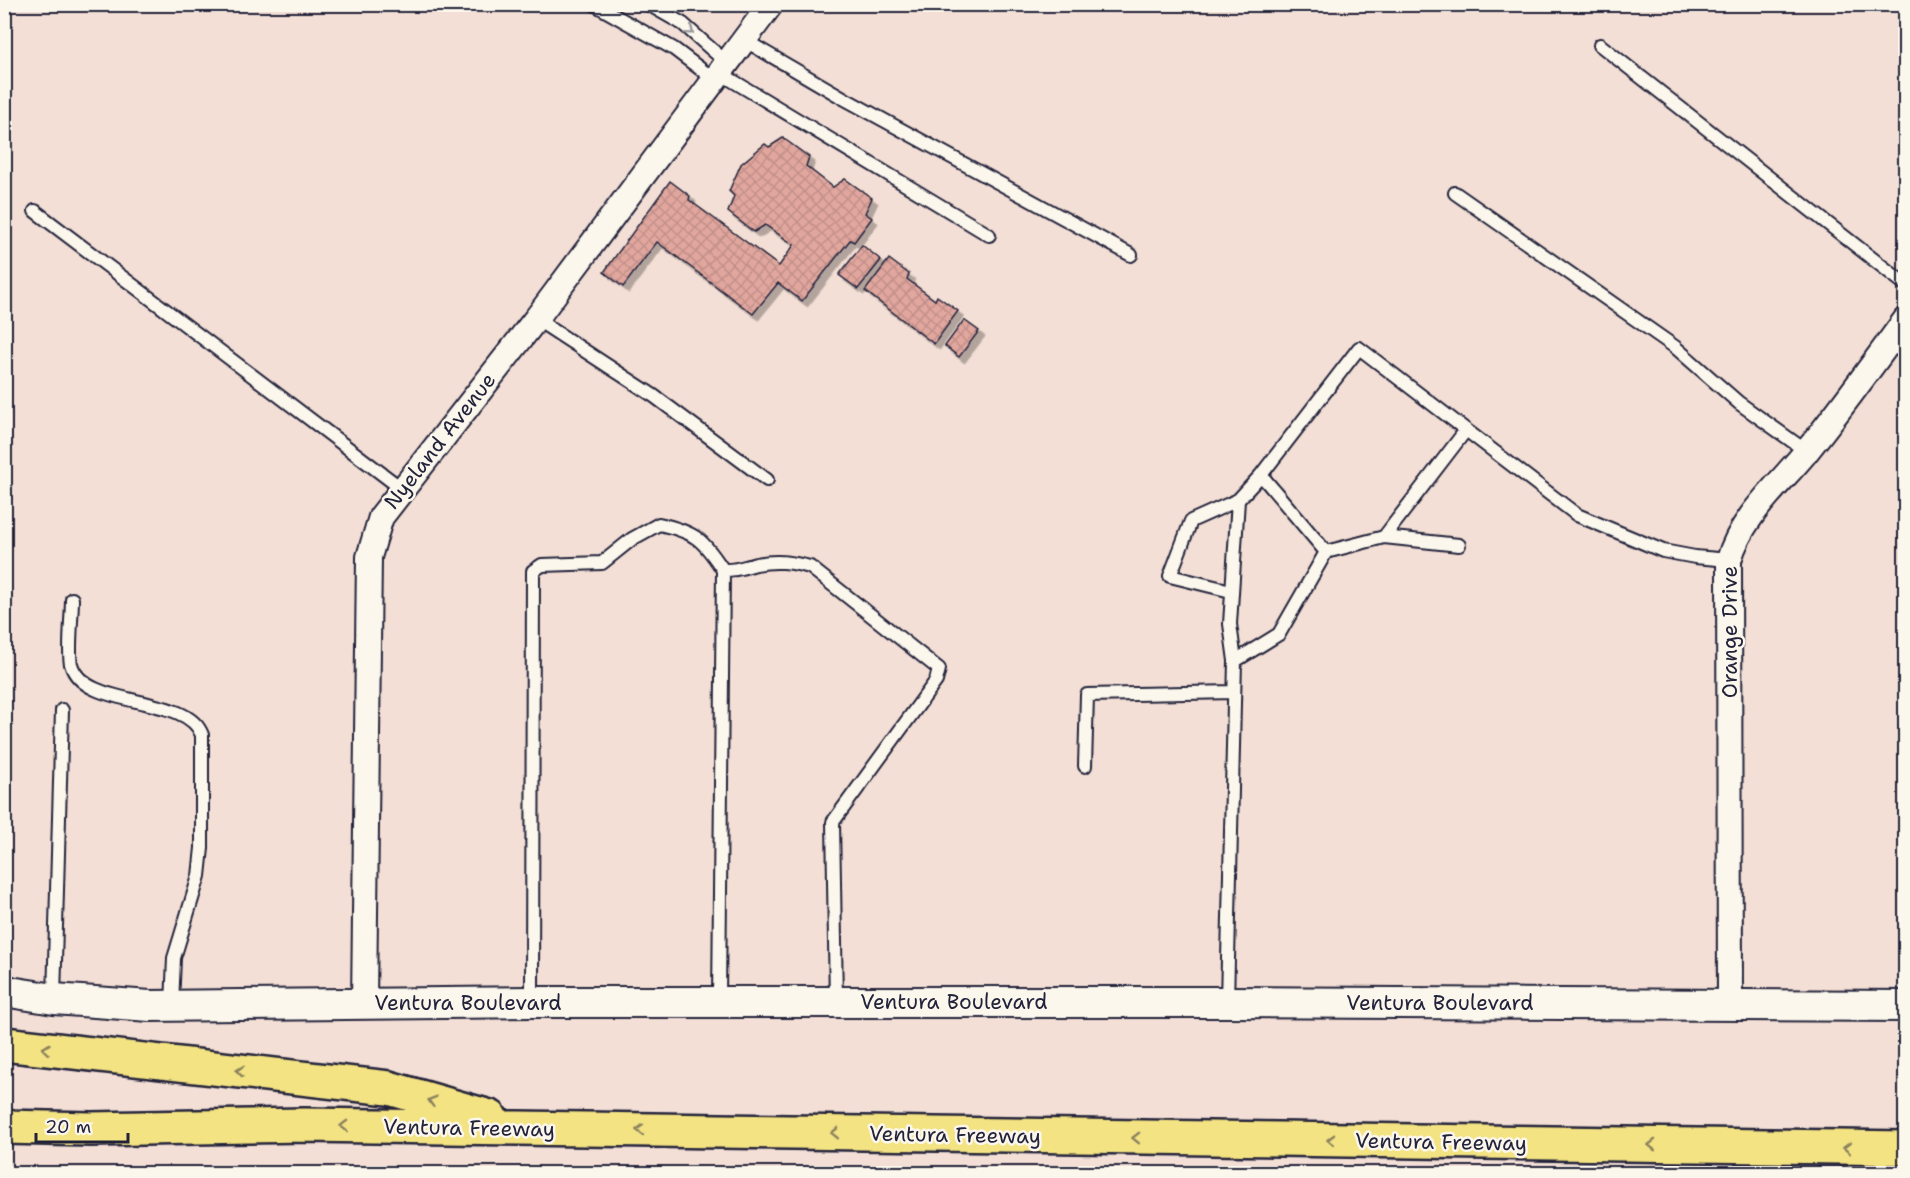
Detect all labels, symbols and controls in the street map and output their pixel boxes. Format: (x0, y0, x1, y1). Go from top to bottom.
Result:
one-way arrow (683, 23, 694, 34)
street label: Nyeland Avenue (378, 367, 502, 515)
street label: Orange Drive (1716, 566, 1744, 698)
street label: Ventura Boulevard (860, 988, 1048, 1016)
street label: Ventura Boulevard (374, 989, 562, 1017)
street label: Ventura Boulevard (1346, 989, 1534, 1017)
one-way arrow (42, 1043, 51, 1056)
one-way arrow (236, 1065, 245, 1078)
one-way arrow (428, 1095, 438, 1108)
scale bar (36, 1106, 128, 1144)
street label: Ventura Freeway (383, 1113, 555, 1143)
text: 20 m (45, 1115, 91, 1139)
one-way arrow (340, 1120, 349, 1132)
street label: Ventura Freeway (869, 1120, 1041, 1150)
one-way arrow (636, 1124, 645, 1136)
one-way arrow (831, 1127, 840, 1139)
street label: Ventura Freeway (1355, 1127, 1527, 1157)
one-way arrow (1132, 1131, 1141, 1144)
one-way arrow (1327, 1134, 1336, 1147)
one-way arrow (1648, 1139, 1657, 1151)
one-way arrow (1843, 1142, 1852, 1154)

